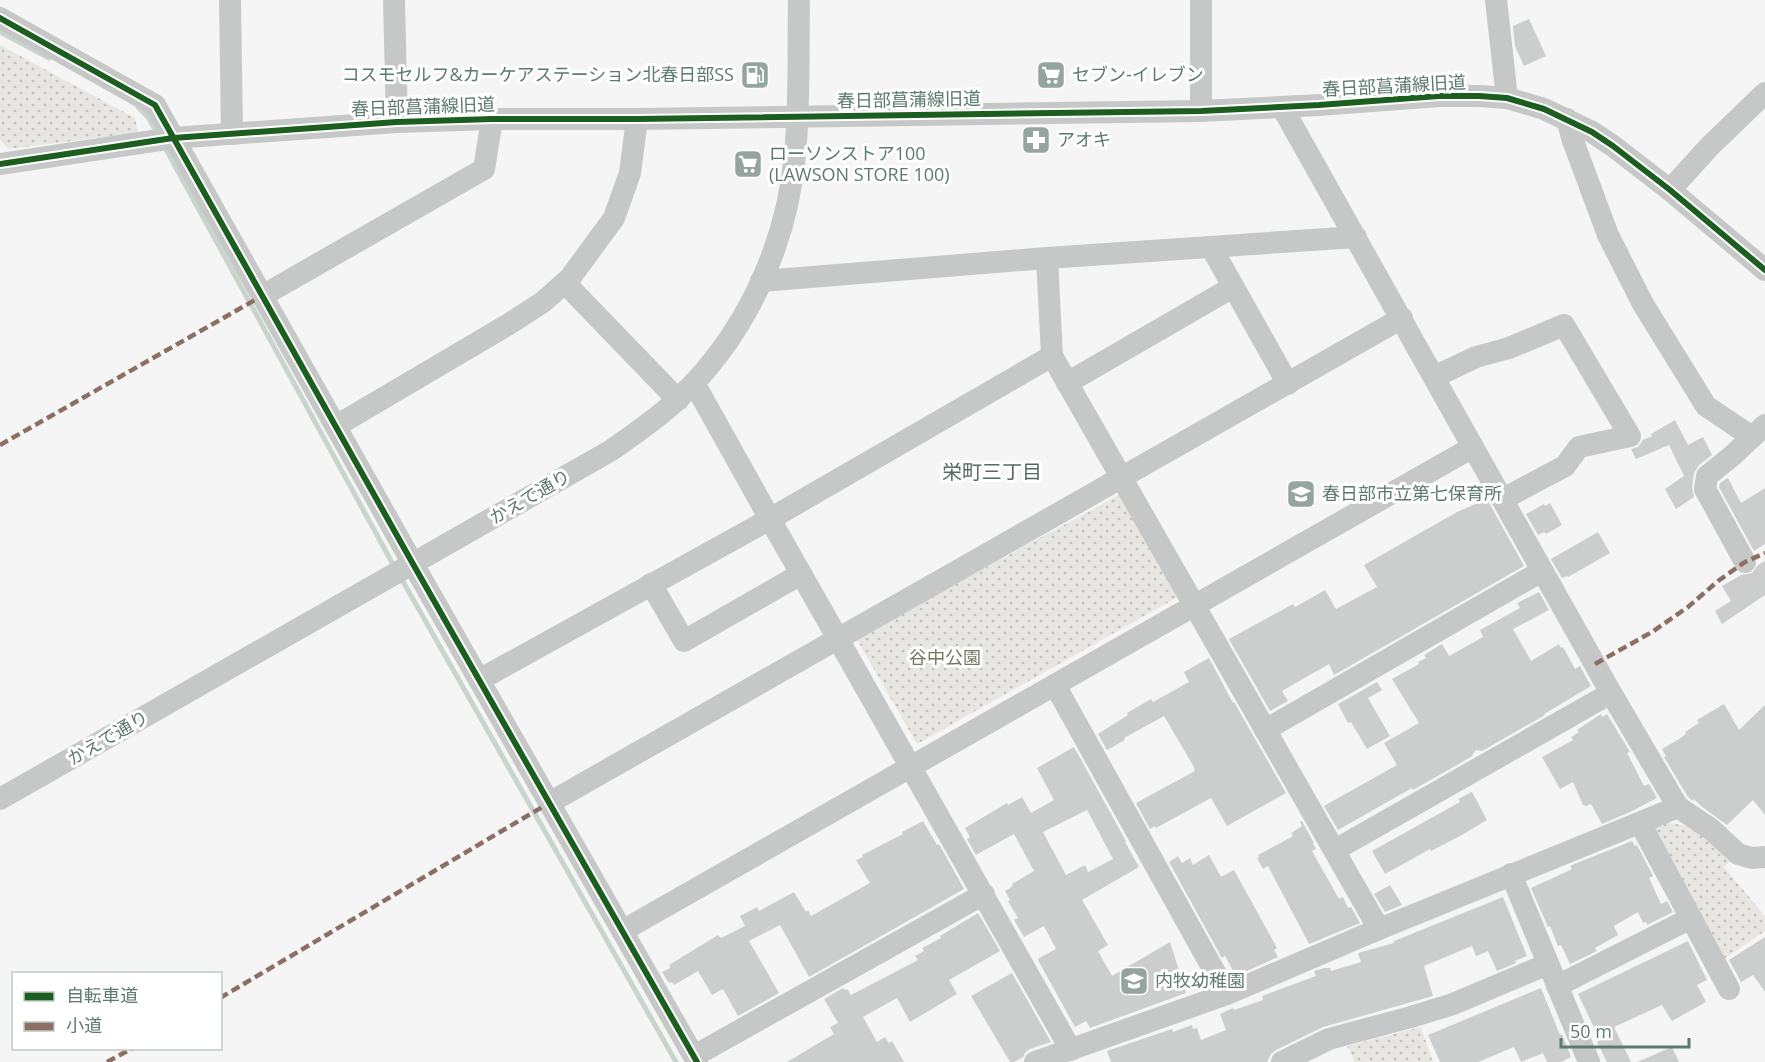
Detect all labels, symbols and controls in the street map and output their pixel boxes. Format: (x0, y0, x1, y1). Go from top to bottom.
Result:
fuel station icon: コスモセルフ&カーケアステーション北春日部SS (739, 59, 771, 91)
supermarket icon: セブン-イレブン (1035, 59, 1067, 91)
place label: コスモセルフ&カーケアステーション北春日部SS (342, 62, 734, 86)
place label: セブン-イレブン (1072, 62, 1204, 86)
street label: 春日部菖蒲線旧道 (1321, 69, 1466, 101)
street label: 春日部菖蒲線旧道 (837, 86, 981, 112)
street label: 春日部菖蒲線旧道 (351, 91, 495, 121)
pharmacy icon: アオキ (1020, 124, 1052, 156)
place label: アオキ (1057, 127, 1111, 151)
place label: ローソンストア100 (LAWSON STORE 100) (769, 141, 950, 186)
supermarket icon: ローソンストア100 (LAWSON STORE 100) (732, 148, 764, 180)
district label: 栄町三丁目 (942, 458, 1042, 485)
street label: かえで通り (485, 463, 574, 529)
school or university icon: 春日部市立第七保育所 (1285, 478, 1317, 510)
place label: 春日部市立第七保育所 (1322, 481, 1502, 505)
park label: 谷中公園 (909, 645, 981, 669)
street label: かえで通り (63, 704, 152, 770)
school or university icon: 内牧幼稚園 (1118, 965, 1150, 997)
place label: 内牧幼稚園 (1155, 968, 1245, 992)
legend (12, 972, 222, 1050)
text: 自転車道 (66, 983, 138, 1007)
scale bar (1561, 1011, 1688, 1049)
text: 小道 (66, 1013, 102, 1037)
text: 50 m (1570, 1019, 1612, 1043)

